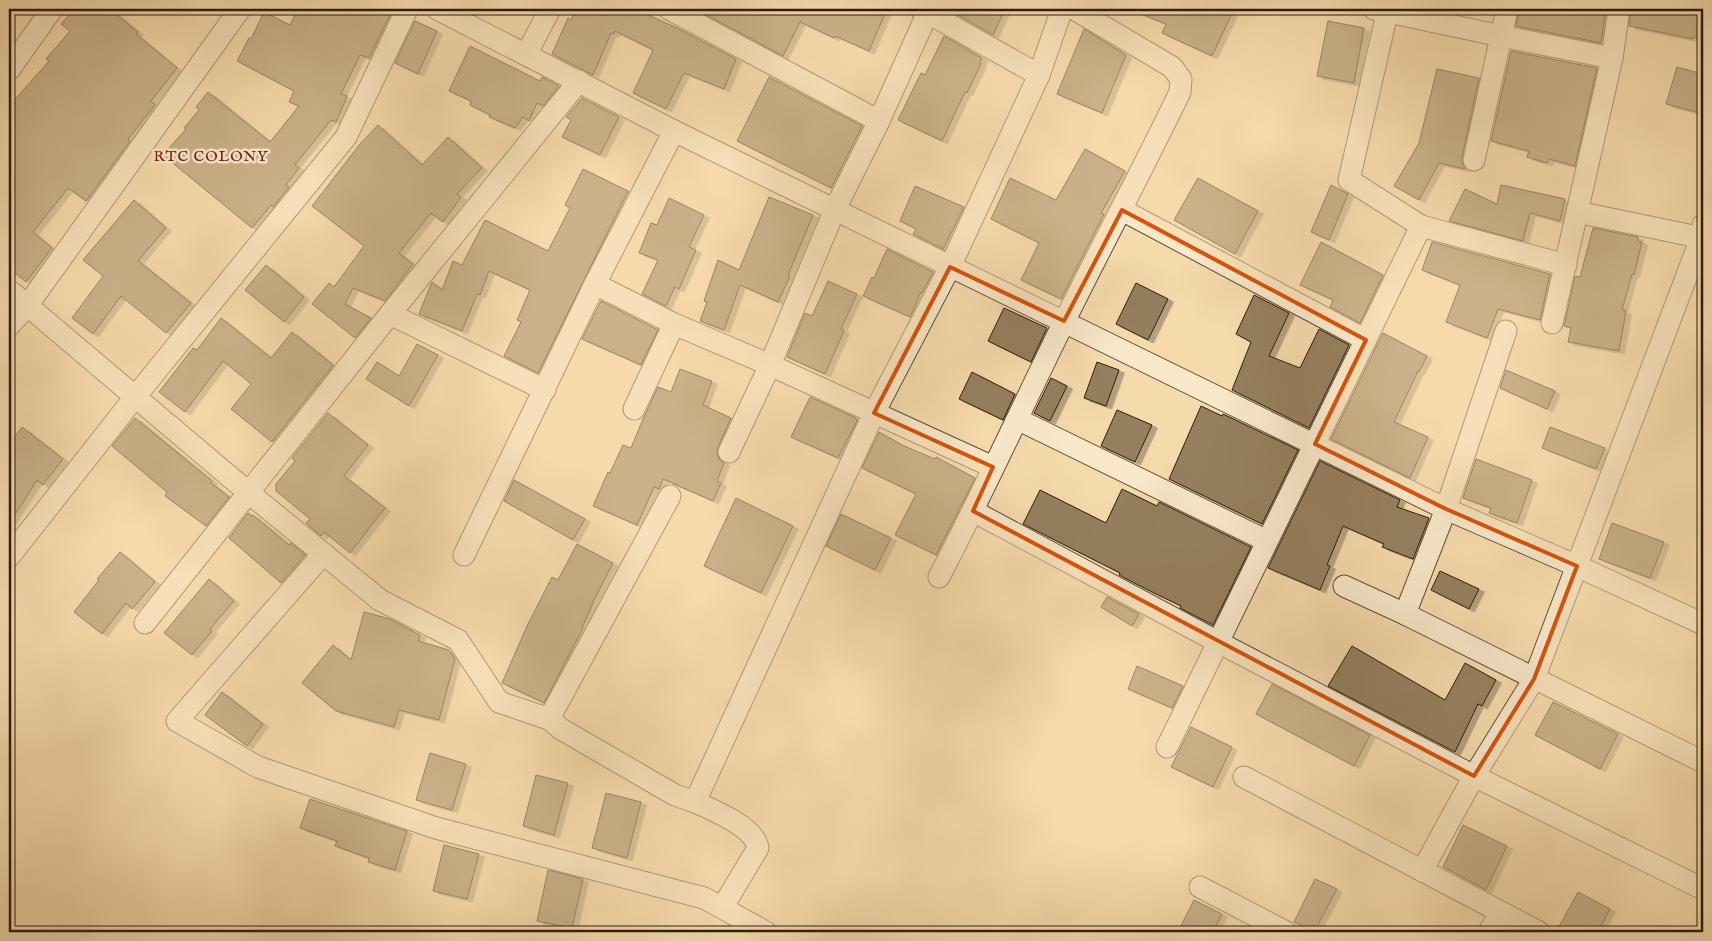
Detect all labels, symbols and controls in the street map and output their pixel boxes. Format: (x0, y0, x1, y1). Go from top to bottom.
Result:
district label: RTC COLONY (153, 147, 269, 166)

